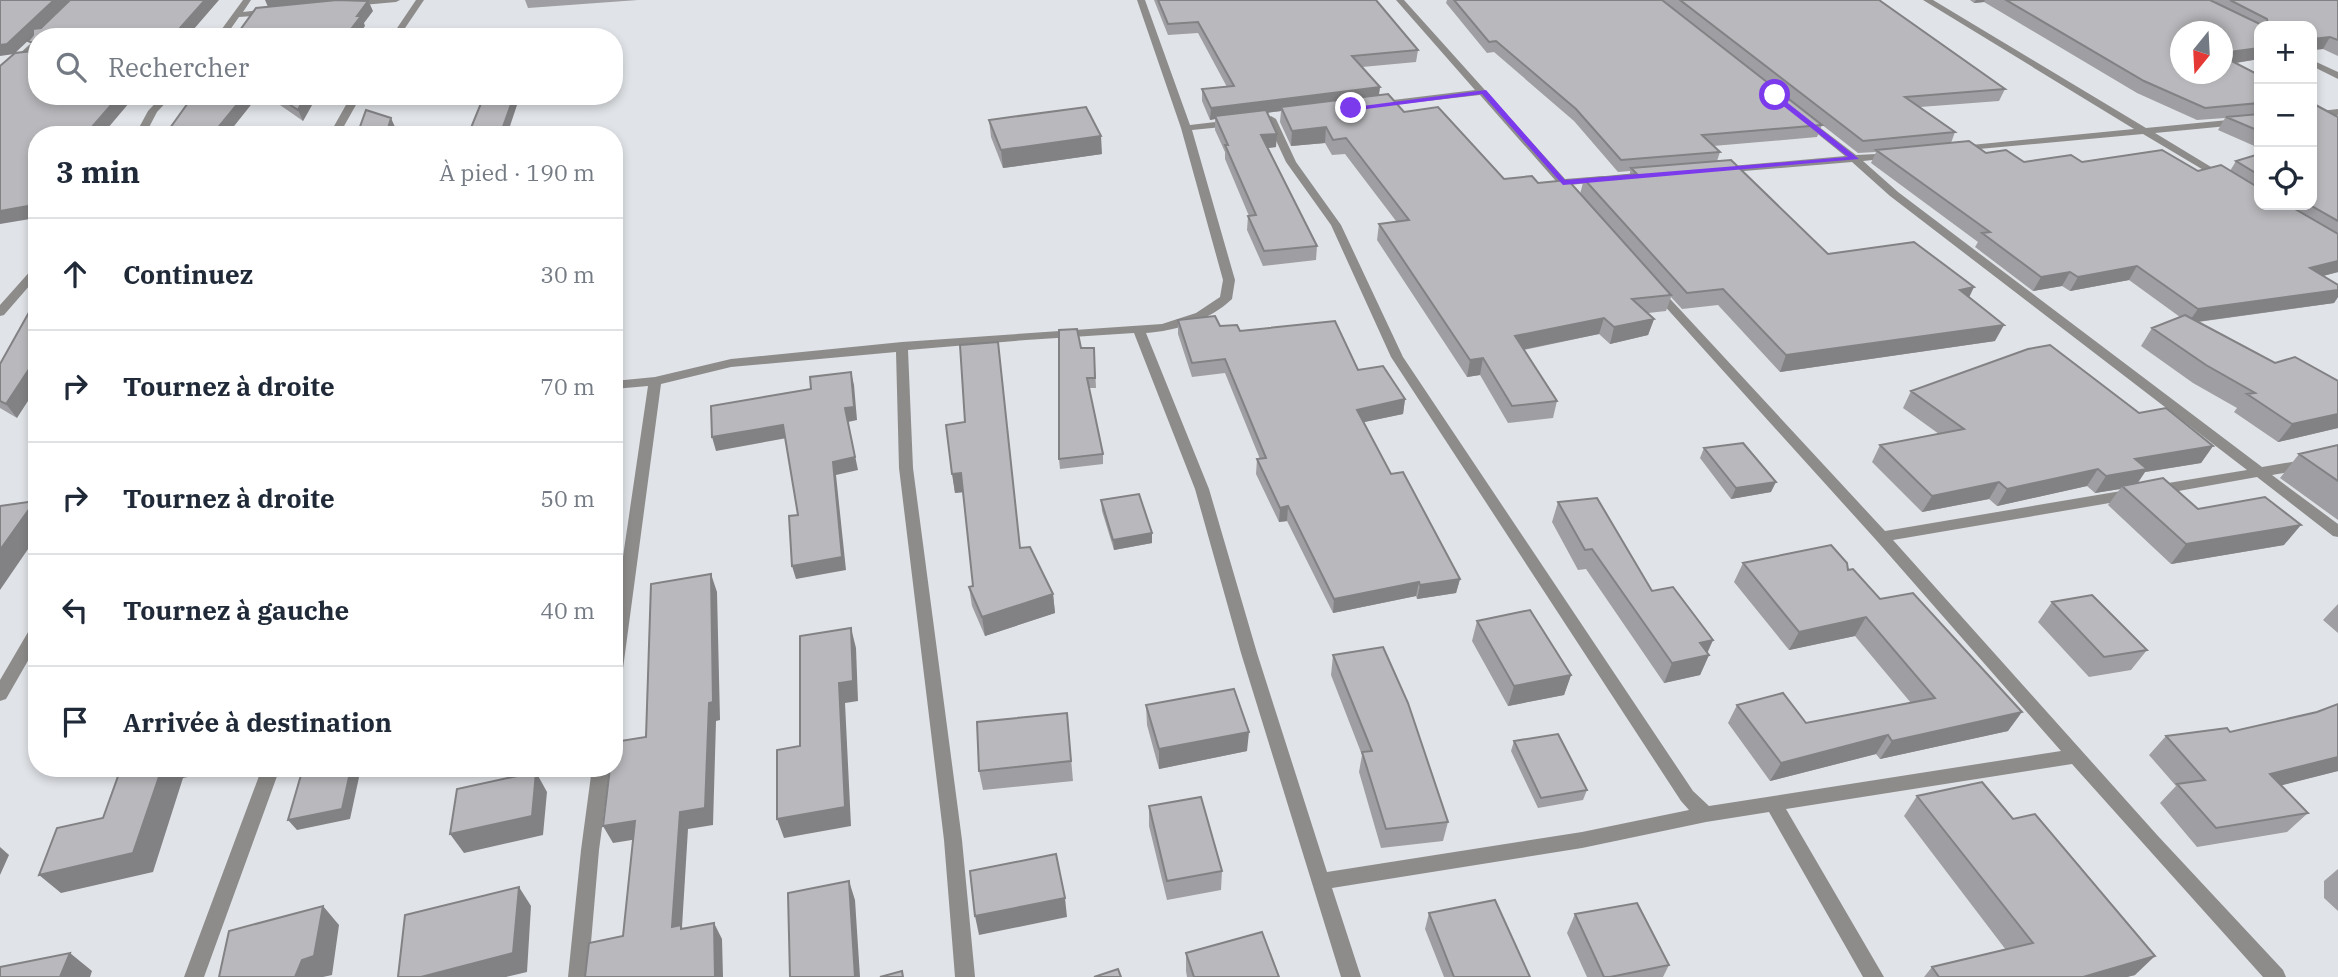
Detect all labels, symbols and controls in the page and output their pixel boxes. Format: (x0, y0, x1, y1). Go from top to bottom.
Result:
north arrow (2170, 21, 2233, 84)
map controls (2254, 21, 2317, 210)
button: + (2254, 21, 2317, 84)
search box (28, 28, 623, 105)
icon: search (52, 48, 90, 86)
text: Rechercher (108, 50, 249, 84)
route start (1759, 79, 1790, 110)
button: − (2254, 84, 2317, 147)
route end (1335, 92, 1366, 123)
button: locate (2254, 147, 2317, 210)
text: 3 min (56, 152, 140, 191)
text: À pied · 190 m (439, 157, 595, 187)
icon: ahead (56, 255, 94, 293)
text: Continuez (123, 257, 253, 291)
text: 30 m (540, 259, 595, 289)
icon: right (56, 367, 94, 405)
text: Tournez à droite (123, 369, 335, 403)
text: 70 m (540, 371, 595, 401)
icon: right (56, 479, 94, 517)
text: Tournez à droite (123, 481, 335, 515)
text: 50 m (540, 483, 595, 513)
icon: left (56, 591, 94, 629)
text: Tournez à gauche (123, 593, 349, 627)
text: 40 m (540, 595, 595, 625)
icon: arrive (56, 703, 94, 741)
text: Arrivée à destination (123, 705, 392, 739)

